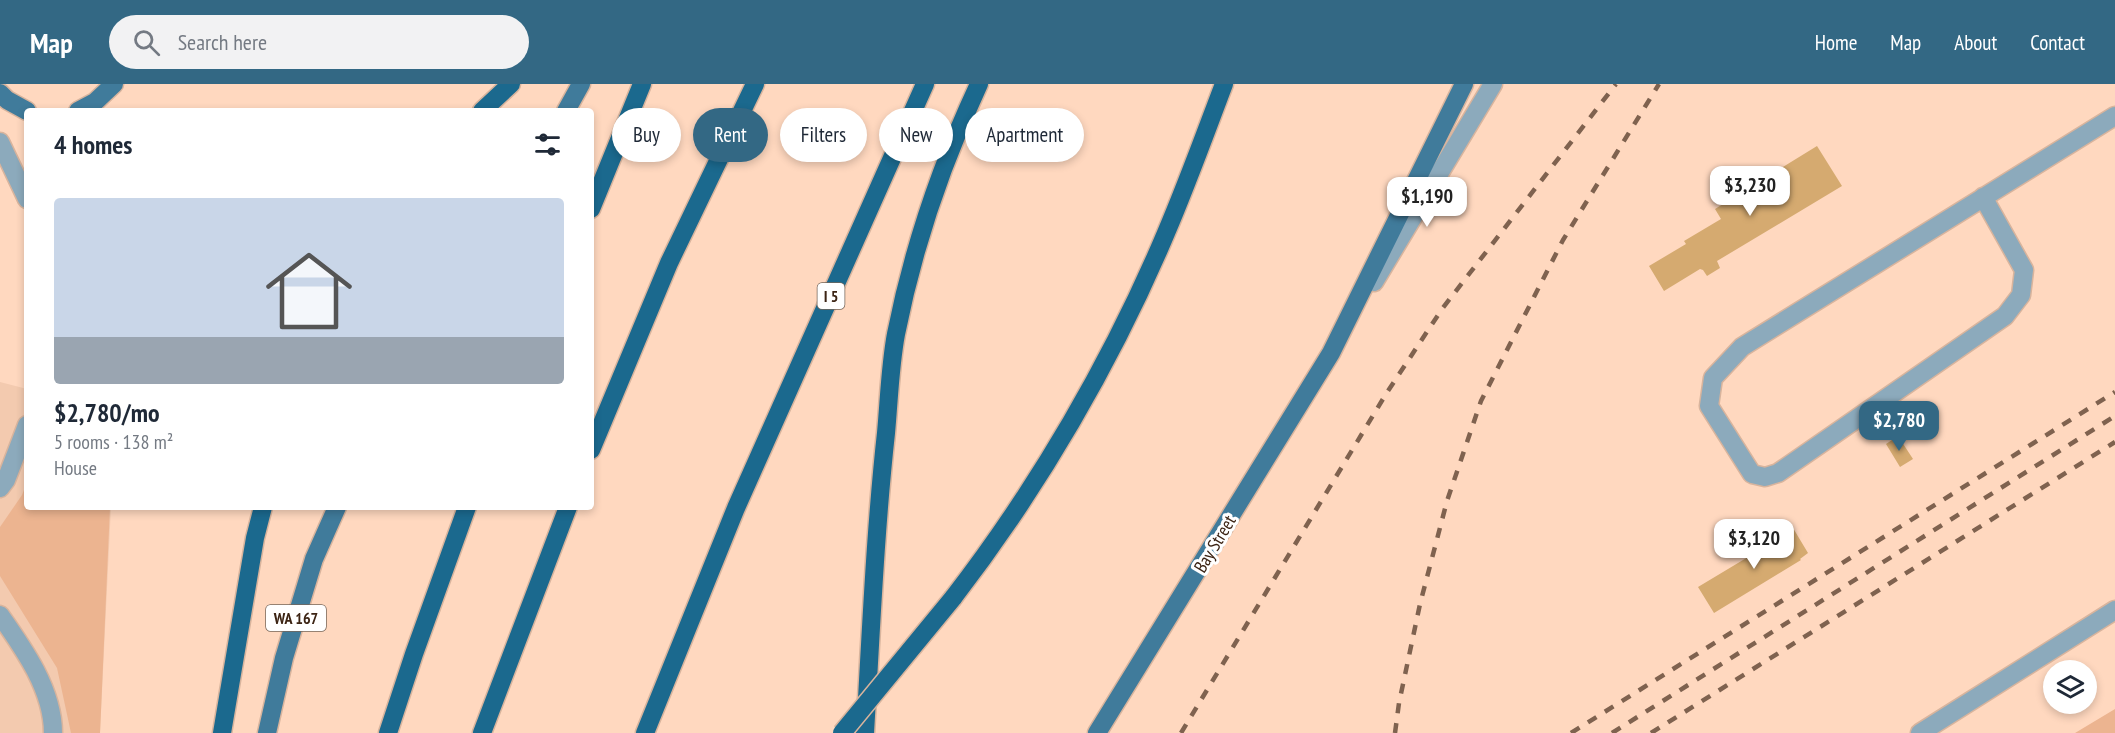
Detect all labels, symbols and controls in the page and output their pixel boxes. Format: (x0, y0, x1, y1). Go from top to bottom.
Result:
search box (109, 15, 529, 69)
text: Map (30, 24, 73, 61)
icon: search (130, 26, 163, 59)
text: Search here (178, 28, 267, 56)
text: Home (1815, 29, 1857, 56)
text: Map (1890, 29, 1921, 56)
text: About (1954, 29, 1997, 56)
text: Contact (2030, 29, 2085, 56)
chip: Buy (612, 108, 681, 162)
chip: Rent (693, 108, 768, 162)
chip: Filters (780, 108, 867, 162)
chip: New (879, 108, 953, 162)
chip: Apartment (965, 108, 1084, 162)
text: 4 homes (54, 128, 132, 161)
icon: filters (531, 128, 564, 161)
pin: $3,230 (1701, 166, 1799, 217)
text: $3,230 (1724, 172, 1776, 198)
pin: $1,190 (1378, 177, 1476, 228)
text: $1,190 (1401, 183, 1453, 209)
icon: home (255, 237, 363, 345)
road number: I 5 (818, 283, 844, 309)
text: $2,780/mo (54, 396, 160, 429)
pin: $2,780 (1850, 401, 1948, 452)
text: $2,780 (1873, 407, 1925, 433)
text: 5 rooms · 138 m² (54, 429, 173, 455)
text: House (54, 455, 97, 481)
street label: Bay Street (1188, 511, 1241, 577)
pin: $3,120 (1705, 519, 1803, 570)
text: $3,120 (1728, 525, 1780, 551)
road number: WA 167 (266, 605, 326, 631)
map controls (2043, 660, 2097, 714)
button: layers (2043, 660, 2097, 714)

